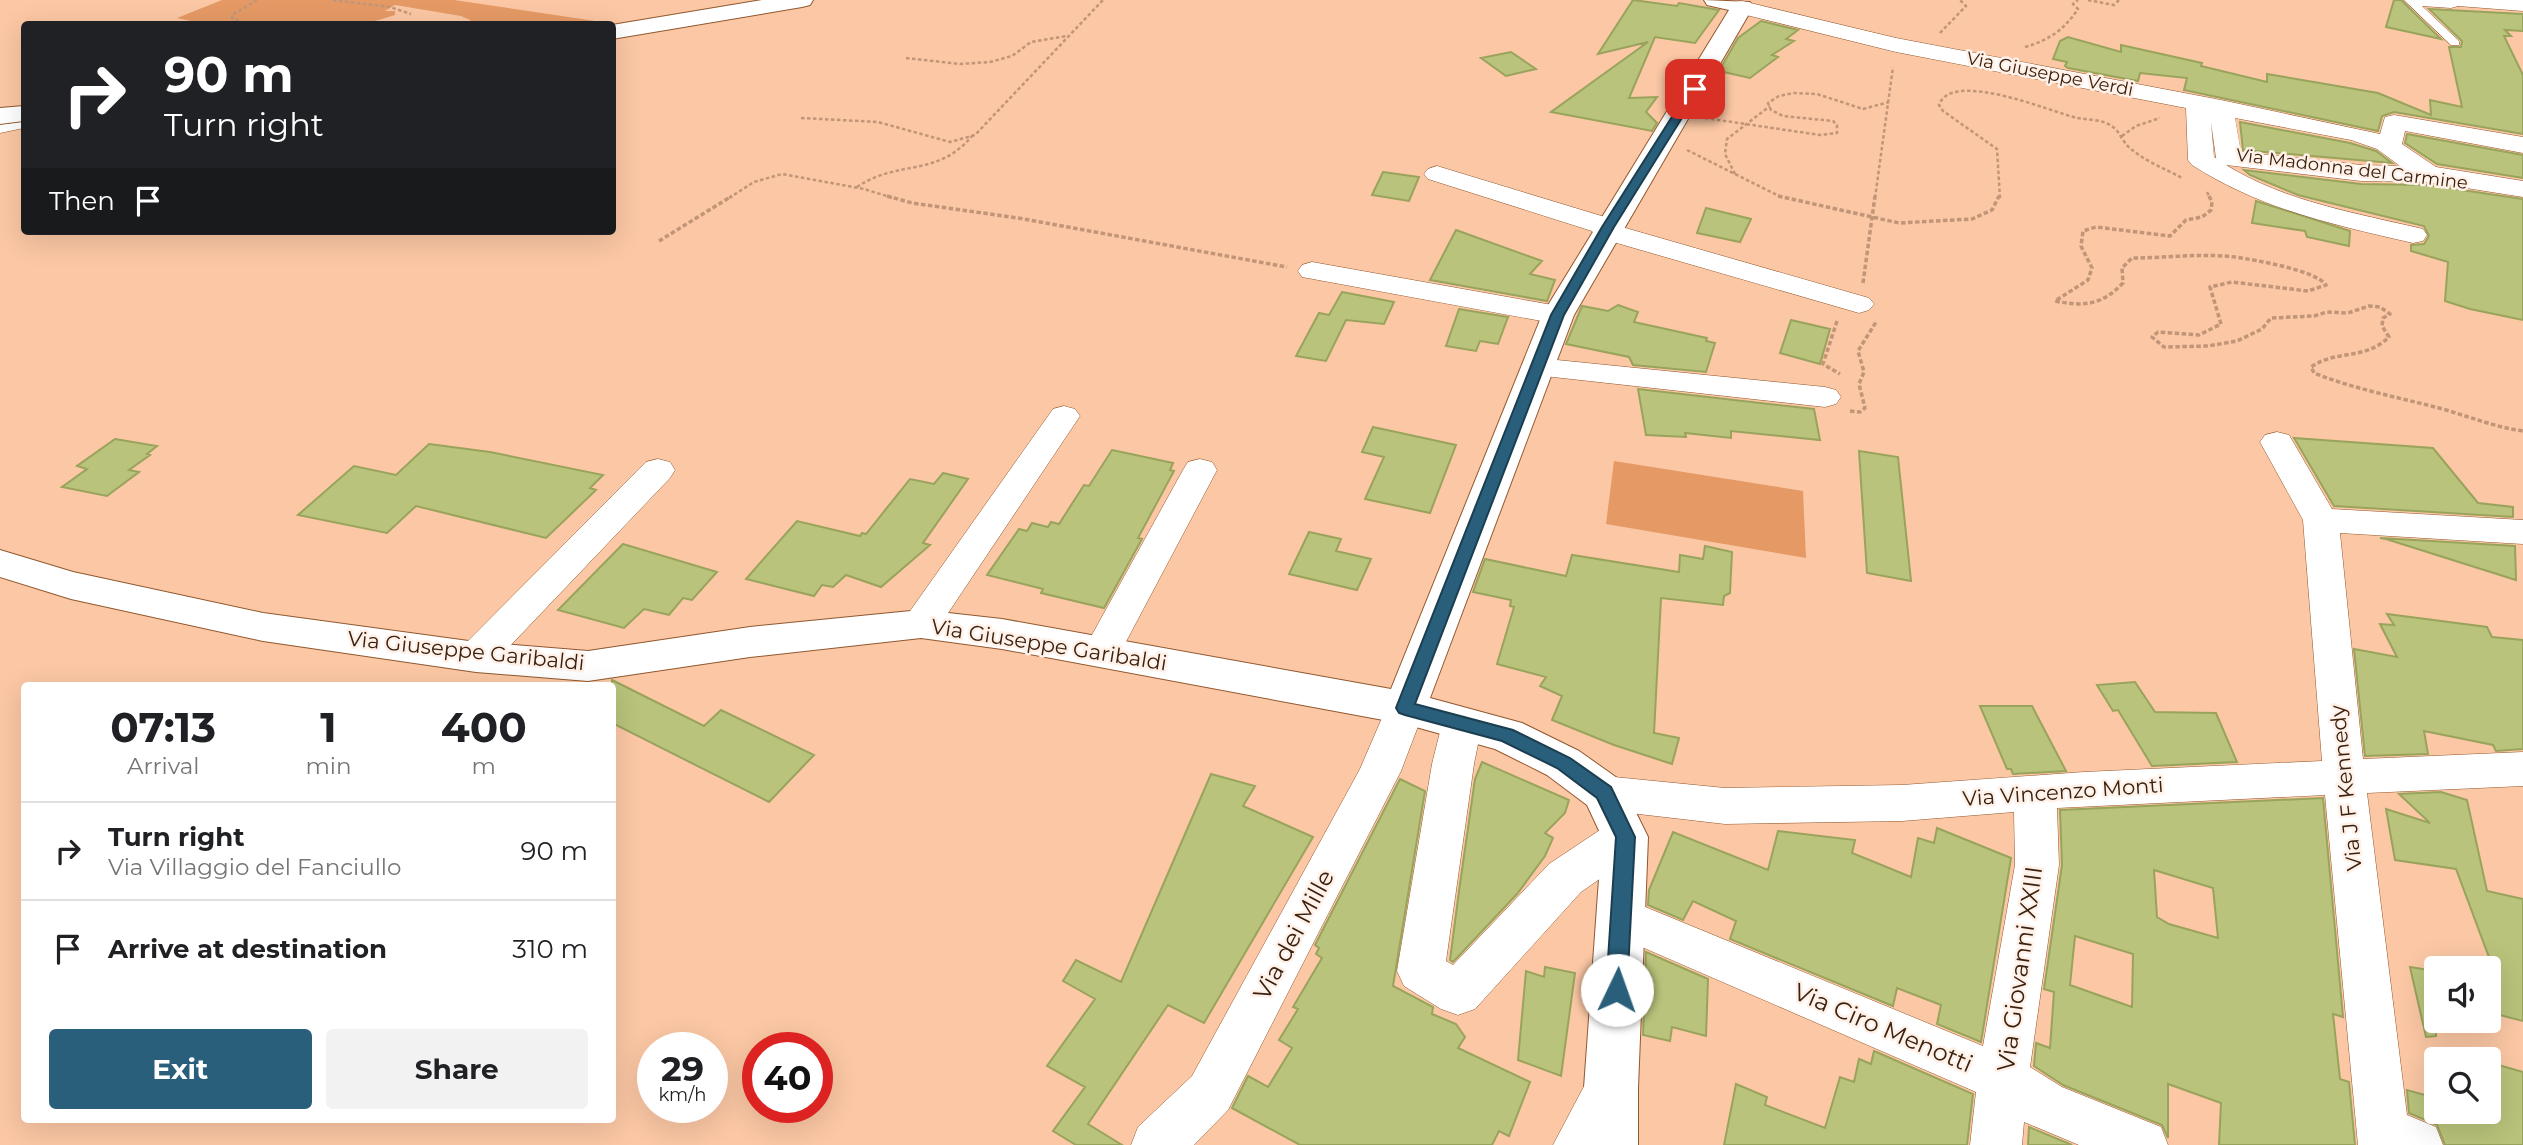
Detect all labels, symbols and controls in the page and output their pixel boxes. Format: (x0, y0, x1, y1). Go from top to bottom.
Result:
text: 90 m (164, 45, 294, 104)
street label: Via Giuseppe Verdi (1965, 47, 2135, 101)
icon: right (49, 49, 140, 140)
pin (1665, 59, 1725, 119)
icon: arrive (1676, 70, 1714, 108)
text: Turn right (164, 105, 324, 144)
street label: Via Madonna del Carmine (2235, 144, 2469, 194)
icon: arrive (129, 182, 167, 220)
text: Then (49, 185, 115, 217)
street label: Via Giuseppe Garibaldi (930, 614, 1169, 675)
street label: Via Giuseppe Garibaldi (346, 626, 586, 675)
text: 07:13 (110, 701, 216, 753)
text: 1 (320, 701, 337, 753)
text: 400 (441, 701, 527, 753)
street label: Via J F Kennedy (2324, 703, 2367, 872)
text: Arrival (127, 752, 199, 780)
text: min (305, 752, 352, 780)
text: m (472, 752, 496, 780)
street label: Via Vincenzo Monti (1962, 772, 2164, 811)
text: Turn right (108, 821, 244, 853)
icon: right (49, 832, 87, 870)
text: 90 m (521, 835, 588, 867)
text: Via Villaggio del Fanciullo (108, 853, 401, 881)
street label: Via Giovanni XXIII (1991, 864, 2048, 1073)
street label: Via dei Mille (1247, 865, 1340, 1005)
icon: arrive (49, 930, 87, 968)
text: Arrive at destination (108, 933, 387, 965)
text: 310 m (512, 933, 588, 965)
position arrow (1580, 953, 1654, 1027)
map controls (2424, 956, 2501, 1124)
button: sound (2424, 956, 2501, 1033)
street label: Via Ciro Menotti (1789, 977, 1977, 1078)
button: Exit (49, 1029, 312, 1109)
button: Share (326, 1029, 588, 1109)
speed limit sign: 40 (742, 1032, 833, 1123)
text: 29 (661, 1047, 704, 1090)
button: search (2424, 1047, 2501, 1124)
text: km/h (658, 1084, 707, 1106)

